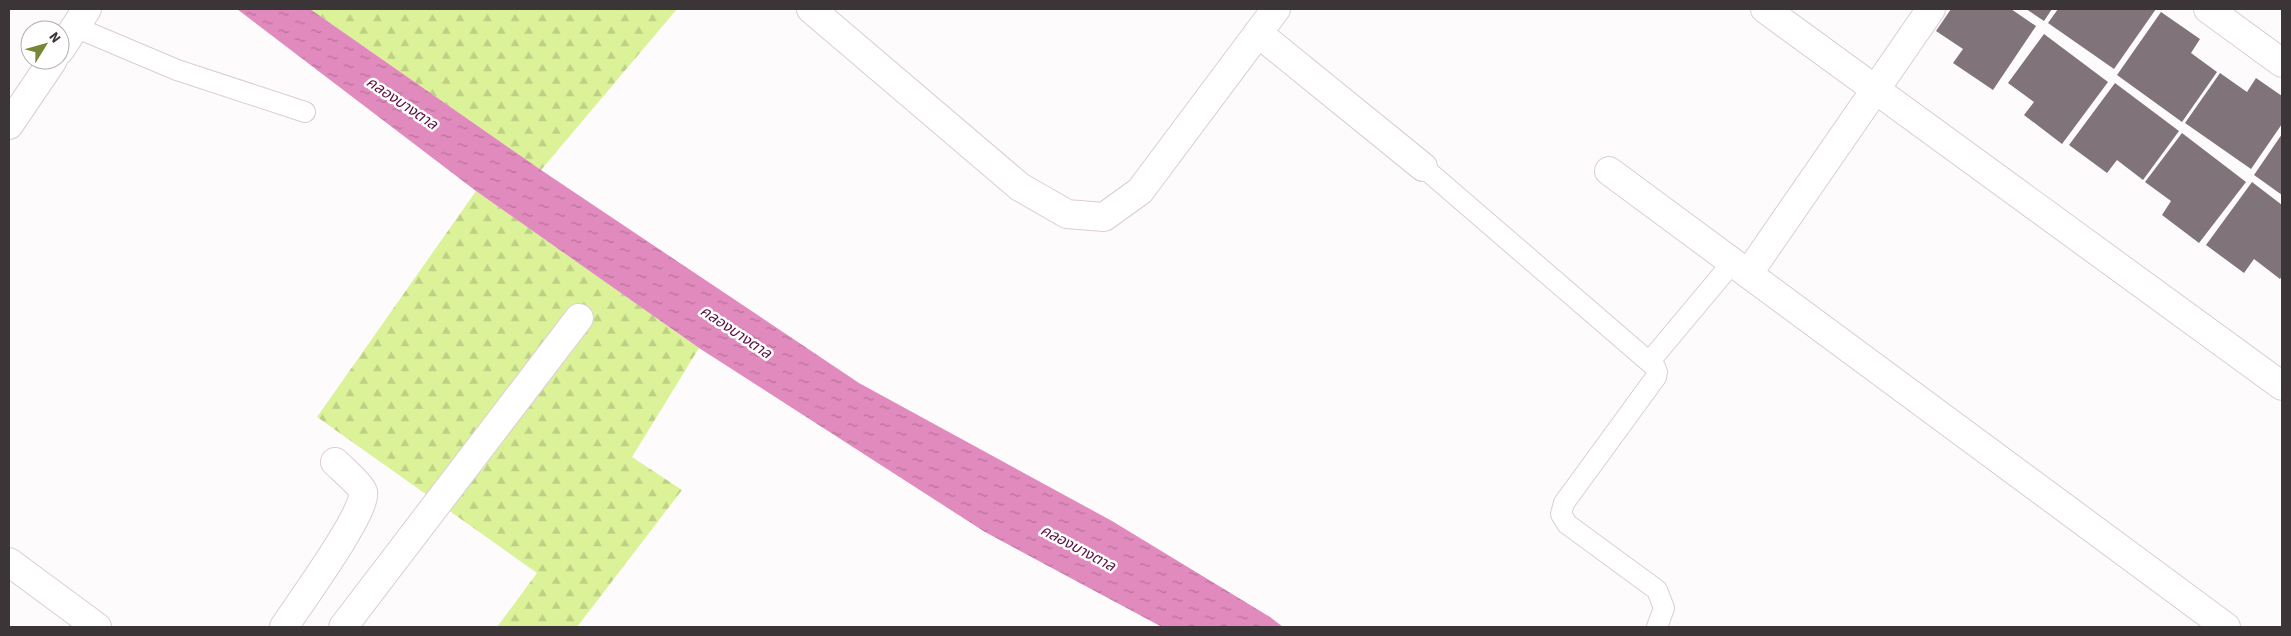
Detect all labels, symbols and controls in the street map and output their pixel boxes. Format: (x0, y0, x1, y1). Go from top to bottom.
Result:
north arrow (20, 20, 70, 70)
text: N (44, 28, 65, 48)
water label: คลองบางตาล (362, 72, 442, 135)
water label: คลองบางตาล (696, 301, 776, 364)
water label: คลองบางตาล (1037, 520, 1119, 577)

